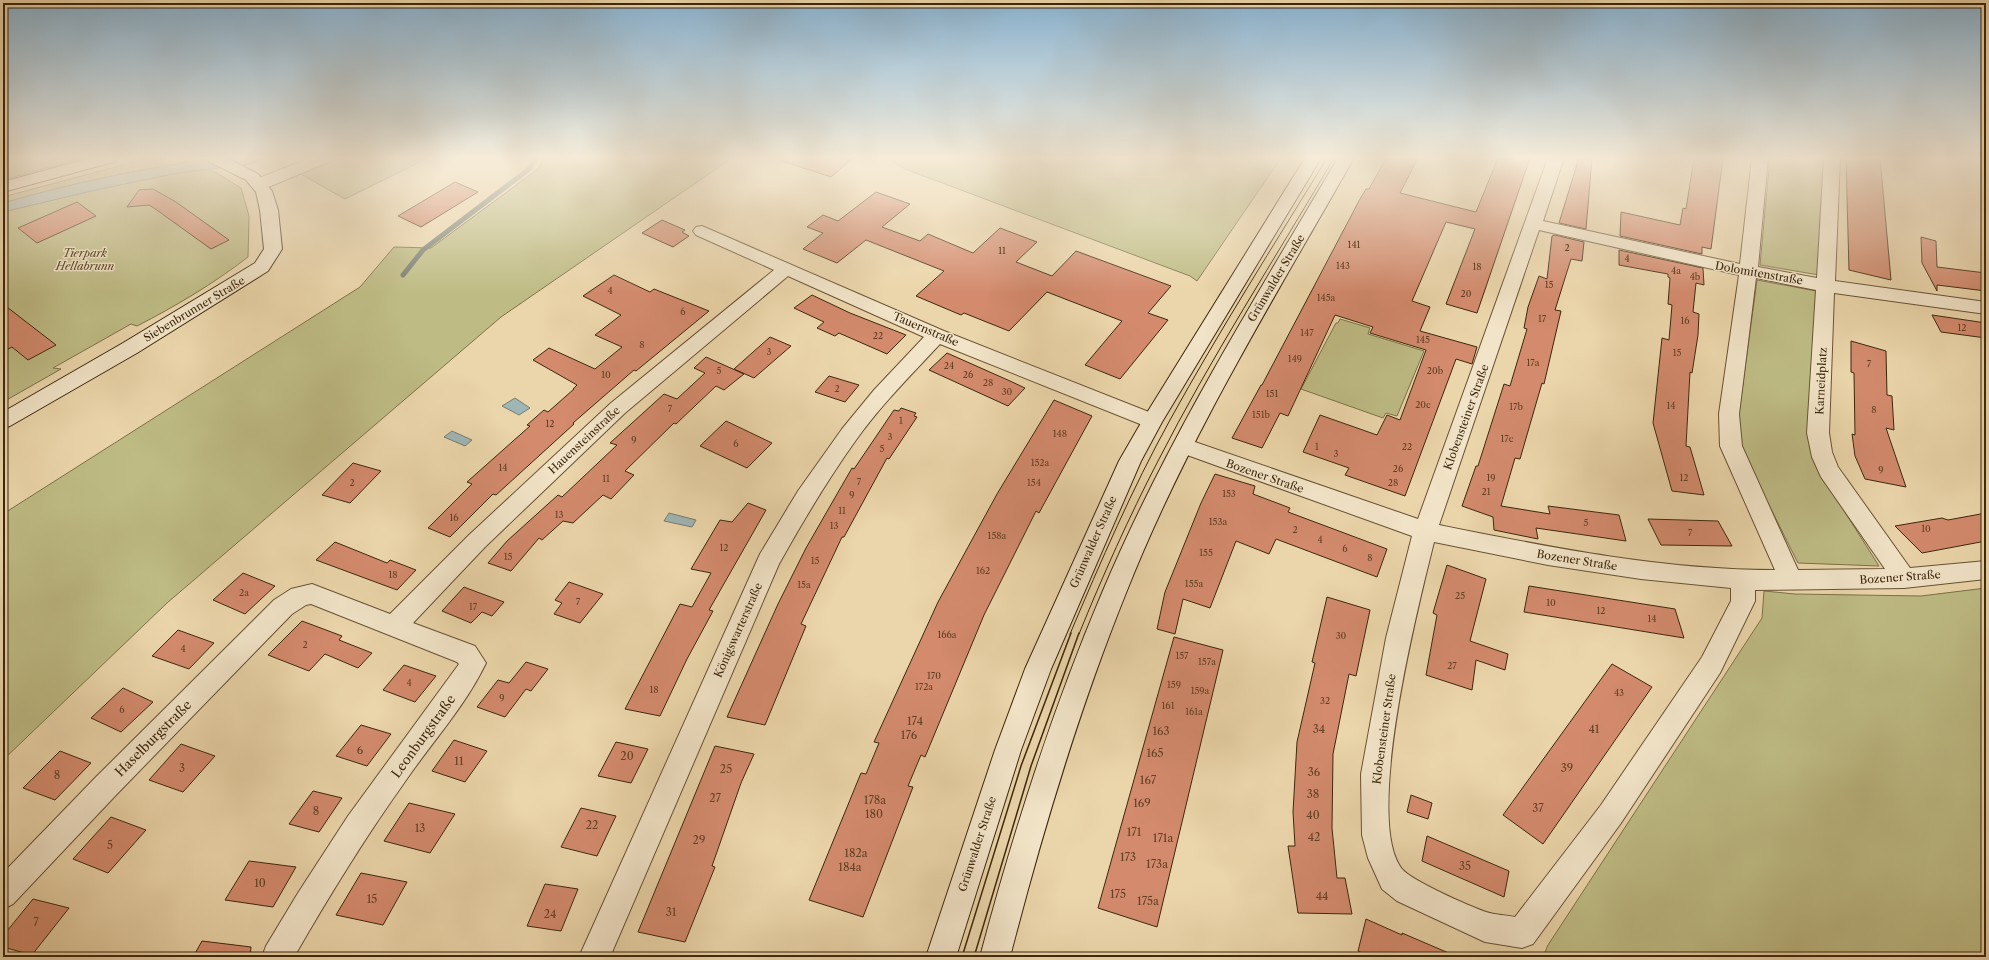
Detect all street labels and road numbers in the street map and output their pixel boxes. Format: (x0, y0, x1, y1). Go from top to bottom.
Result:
street label: Grünwalder Straße (1244, 232, 1308, 324)
street label: Dolomitenstraße (1714, 258, 1804, 288)
street label: Siebenbrunner Straße (141, 273, 247, 345)
street label: Tauernstraße (891, 309, 961, 349)
street label: Karneidplatz (1812, 347, 1830, 415)
street label: Klobensteiner Straße (1440, 362, 1492, 472)
street label: Hauensteinstraße (545, 403, 623, 477)
street label: Bozener Straße (1224, 456, 1306, 496)
street label: Grünwalder Straße (1066, 494, 1120, 590)
street label: Bozener Straße (1536, 547, 1618, 573)
street label: Bozener Straße (1859, 567, 1941, 587)
street label: Königswarterstraße (711, 580, 765, 680)
street label: Klobensteiner Straße (1369, 673, 1399, 785)
street label: Leonburgstraße (387, 691, 459, 781)
street label: Haselburgstraße (111, 696, 195, 780)
street label: Grünwalder Straße (955, 795, 999, 893)

